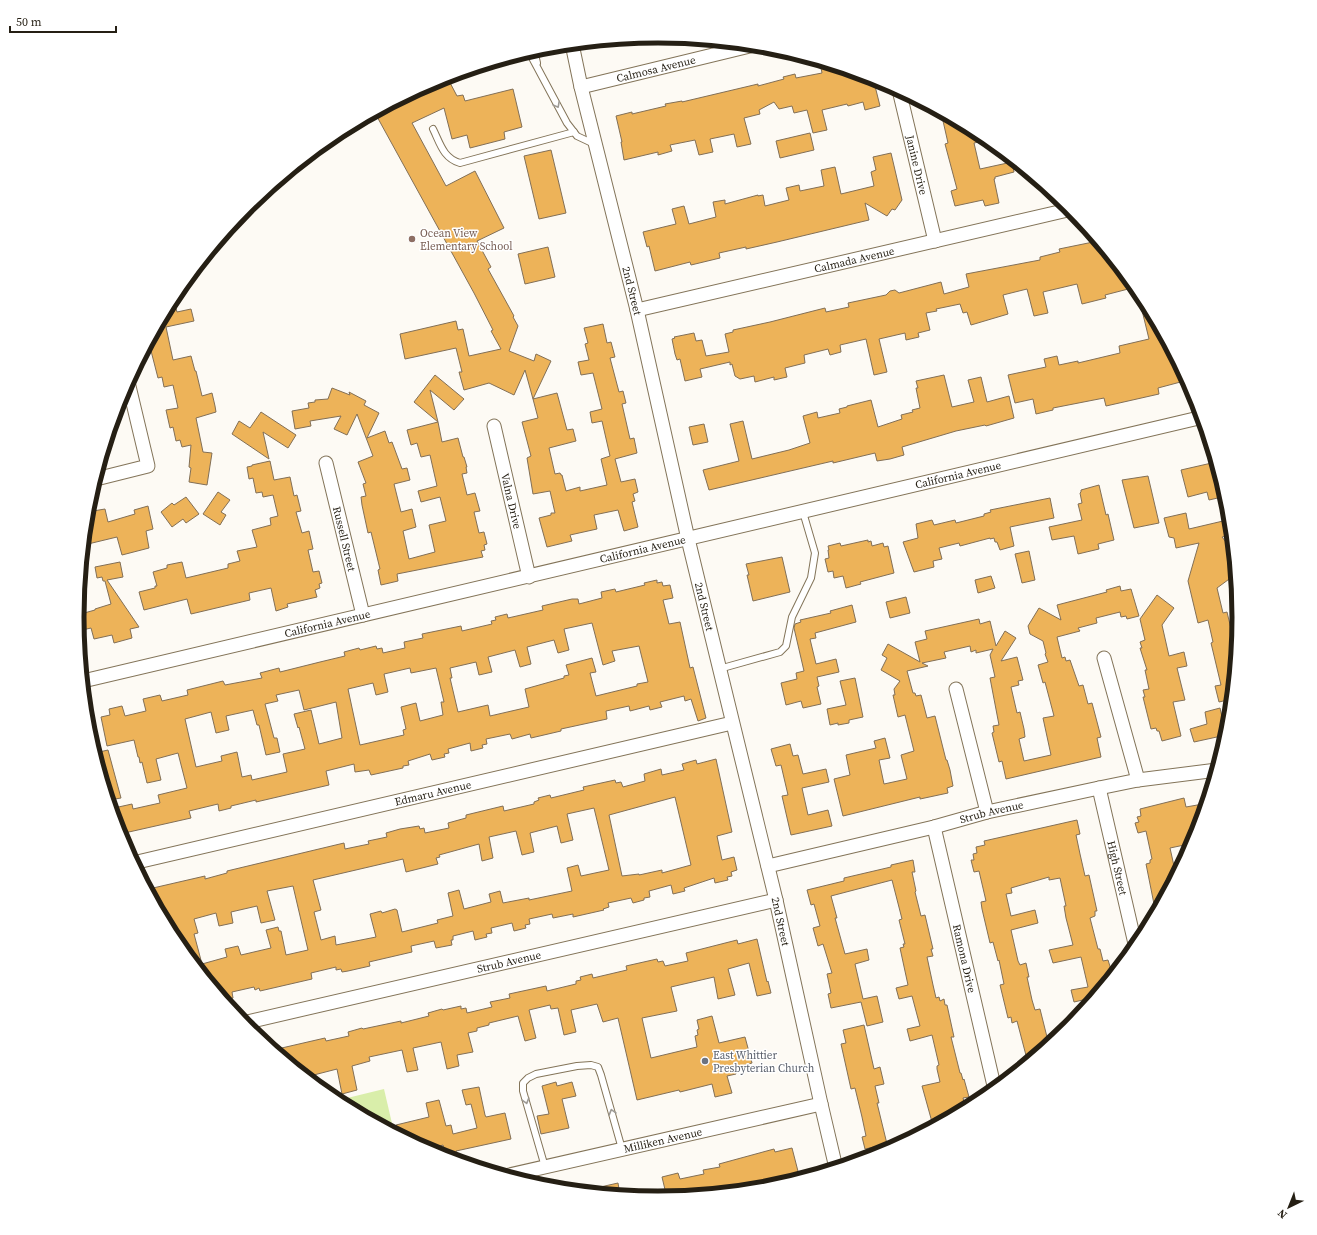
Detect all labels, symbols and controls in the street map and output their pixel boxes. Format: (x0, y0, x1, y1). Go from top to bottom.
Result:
scale bar (10, 8, 116, 34)
text: 50 m (16, 14, 42, 30)
street label: Calmosa Avenue (615, 52, 697, 86)
one-way arrow (552, 100, 559, 108)
street label: Janine Drive (902, 133, 931, 197)
place label: Ocean View Elementary School (420, 226, 512, 254)
marker: Ocean View Elementary School (407, 234, 417, 244)
street label: Calmada Avenue (813, 243, 896, 276)
street label: 2nd Street (619, 265, 645, 317)
street label: California Avenue (914, 457, 1003, 492)
street label: Valna Drive (498, 472, 525, 531)
street label: Russell Street (329, 505, 360, 573)
street label: California Avenue (598, 532, 688, 566)
street label: 2nd Street (691, 581, 718, 633)
street label: California Avenue (283, 606, 372, 641)
street label: Edmaru Avenue (393, 777, 473, 809)
street label: Strub Avenue (958, 797, 1025, 827)
street label: High Street (1104, 839, 1131, 897)
street label: 2nd Street (768, 896, 793, 948)
street label: Ramona Drive (949, 923, 980, 995)
street label: Strub Avenue (476, 947, 543, 976)
place label: East Whittier Presbyterian Church (713, 1048, 815, 1076)
marker: East Whittier Presbyterian Church (700, 1056, 710, 1066)
one-way arrow (521, 1097, 530, 1104)
one-way arrow (608, 1108, 617, 1115)
street label: Milliken Avenue (622, 1124, 704, 1156)
north arrow (1269, 1187, 1309, 1227)
text: N (1274, 1206, 1291, 1222)

